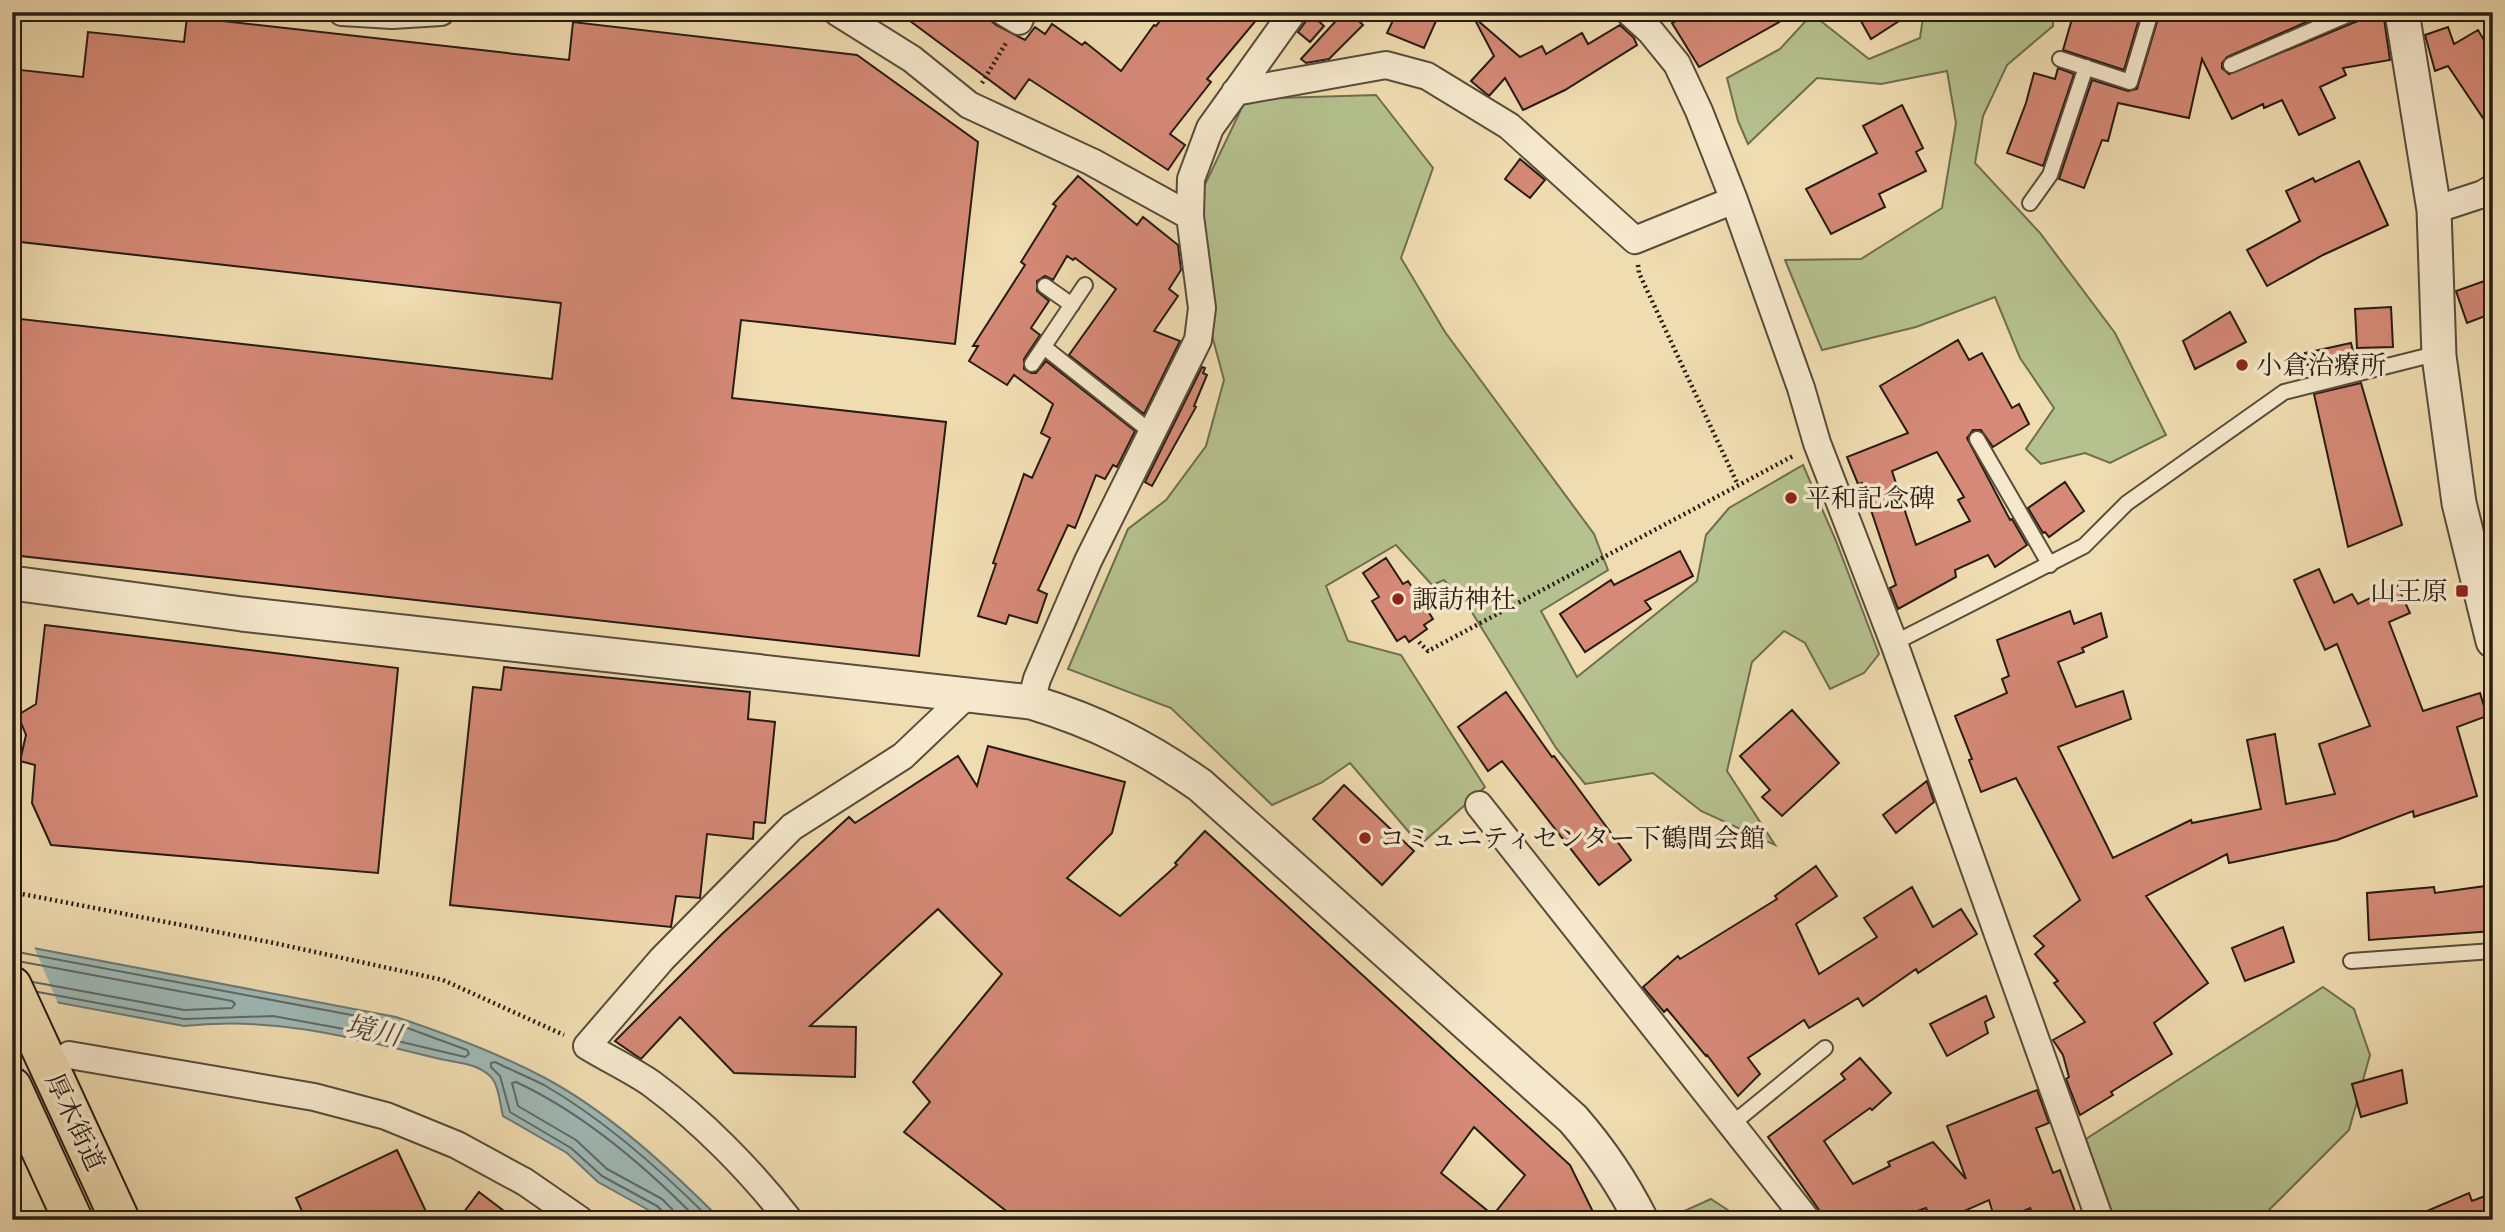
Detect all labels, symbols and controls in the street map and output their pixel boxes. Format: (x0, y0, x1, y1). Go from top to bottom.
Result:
place label: 小倉治療所 (2256, 348, 2386, 383)
marker: 小倉治療所 (2234, 357, 2250, 373)
place label: 平和記念碑 (1805, 481, 1935, 516)
marker: 平和記念碑 (1783, 490, 1799, 506)
place label: 山王原 (2370, 574, 2448, 609)
place label: 諏訪神社 (1412, 582, 1516, 617)
marker: 山王原 (2454, 583, 2470, 599)
marker: 諏訪神社 (1390, 591, 1406, 607)
place label: コミュニティセンター下鶴間会館 (1379, 821, 1765, 856)
marker: コミュニティセンター下鶴間会館 (1357, 830, 1373, 846)
water label: 境川 (342, 1007, 407, 1056)
street label: 厚木街道 (37, 1067, 113, 1177)

